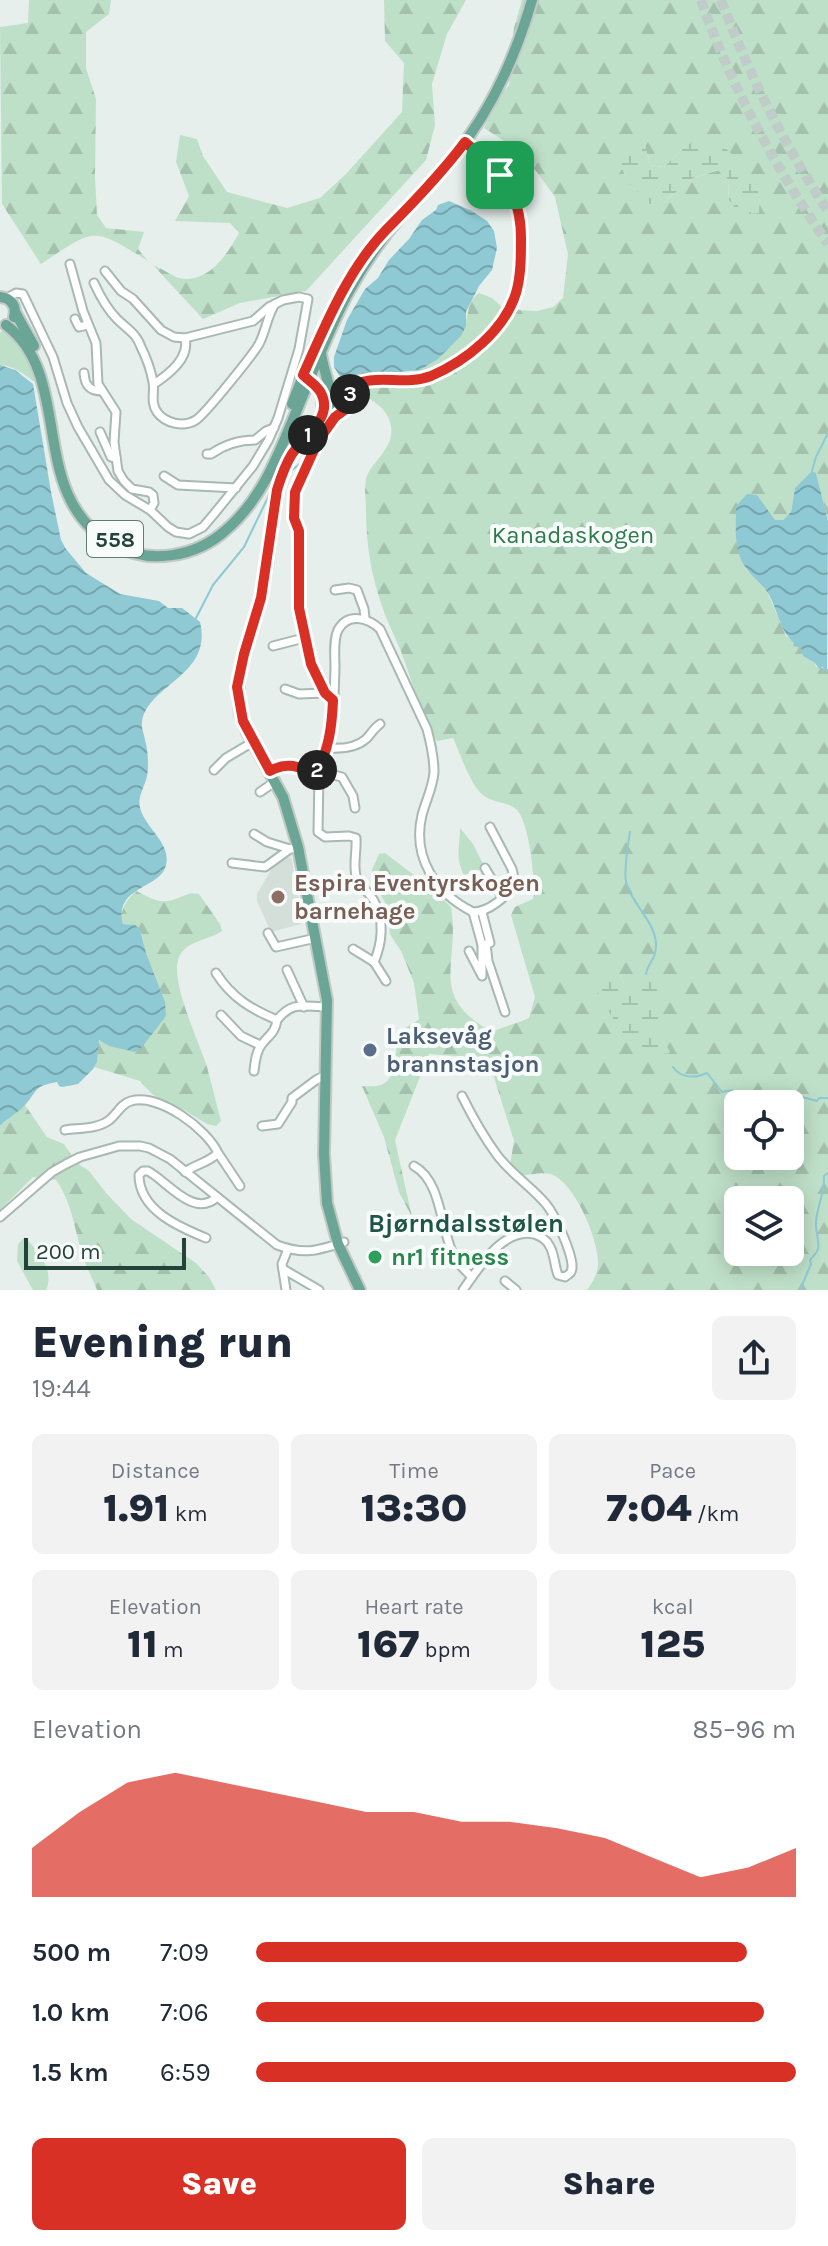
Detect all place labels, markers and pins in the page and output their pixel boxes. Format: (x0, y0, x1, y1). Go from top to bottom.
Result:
pin (466, 141, 534, 209)
pin: 3 (330, 374, 370, 414)
pin: 1 (288, 415, 328, 455)
pin: 2 (297, 750, 337, 790)
place label: Espira Eventyrskogen barnehage (294, 869, 540, 925)
marker: Espira Eventyrskogen barnehage (269, 888, 287, 906)
place label: Laksevåg brannstasjon (386, 1022, 540, 1078)
marker: Laksevåg brannstasjon (361, 1041, 379, 1059)
place label: nr1 fitness (391, 1243, 509, 1271)
marker: nr1 fitness (366, 1248, 384, 1266)

